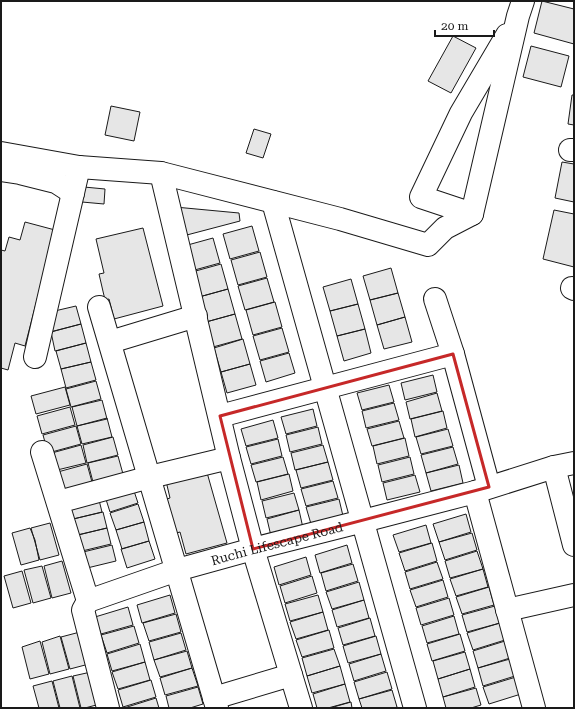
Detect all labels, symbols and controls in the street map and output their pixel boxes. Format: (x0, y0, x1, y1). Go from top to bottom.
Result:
scale bar (435, 12, 494, 38)
text: 20 m (441, 19, 468, 33)
street label: Ruchi Lifescape Road (209, 519, 345, 568)

